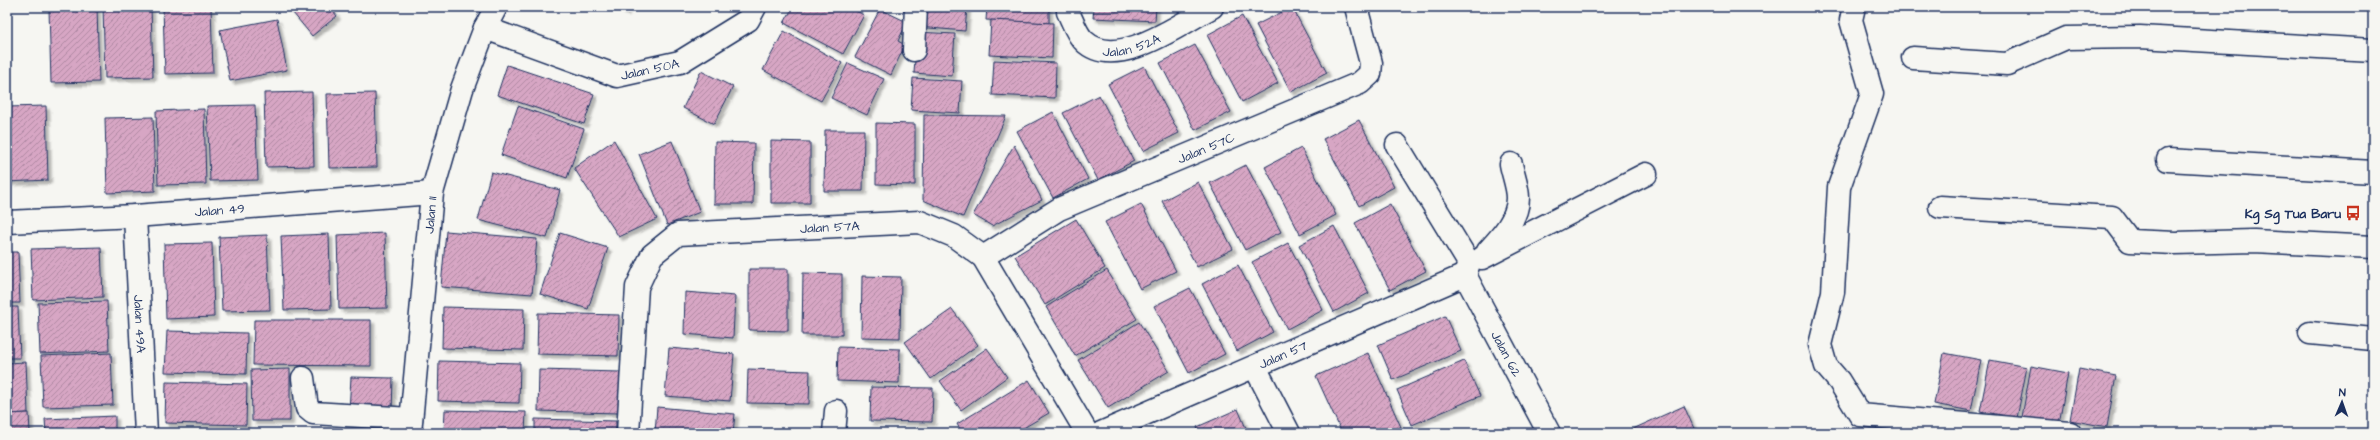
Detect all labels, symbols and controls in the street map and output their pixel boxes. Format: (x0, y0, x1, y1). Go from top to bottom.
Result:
street label: Jalan 52A (1102, 29, 1164, 61)
street label: Jalan 50A (619, 54, 682, 85)
street label: Jalan 57C (1175, 129, 1237, 168)
street label: Jalan 11 (420, 195, 442, 234)
street label: Jalan 49 (194, 200, 245, 221)
bus stop icon: Kg Sg Tua Baru (2344, 204, 2362, 222)
place label: Kg Sg Tua Baru (2245, 205, 2341, 225)
street label: Jalan 57A (800, 217, 861, 238)
street label: Jalan 49A (129, 294, 150, 354)
street label: Jalan 62 (1486, 328, 1526, 381)
street label: Jalan 57 (1256, 337, 1310, 374)
north arrow (2322, 382, 2362, 422)
text: N (2339, 385, 2346, 400)

